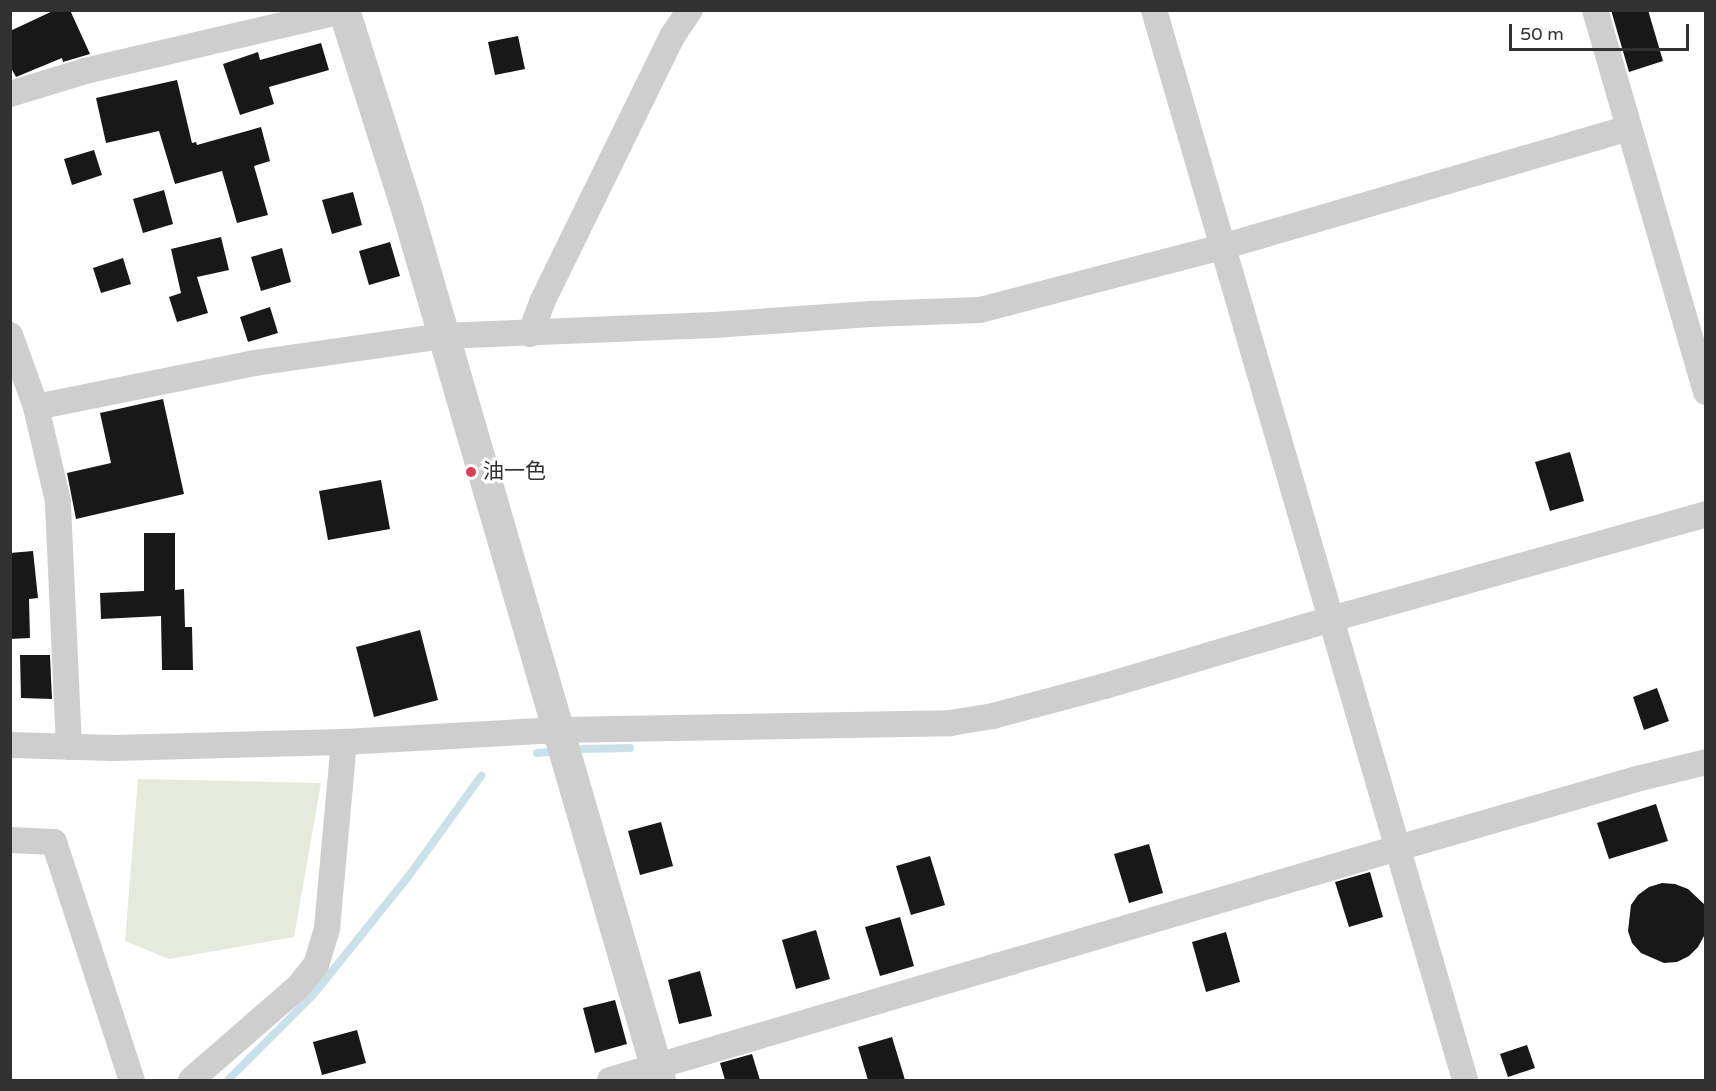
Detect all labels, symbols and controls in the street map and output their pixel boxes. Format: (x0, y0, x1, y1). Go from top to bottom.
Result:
scale bar (1512, 12, 1692, 50)
text: 50 m (1520, 23, 1564, 45)
place label: 油一色 (483, 459, 546, 485)
marker: 油一色 (464, 465, 478, 479)

